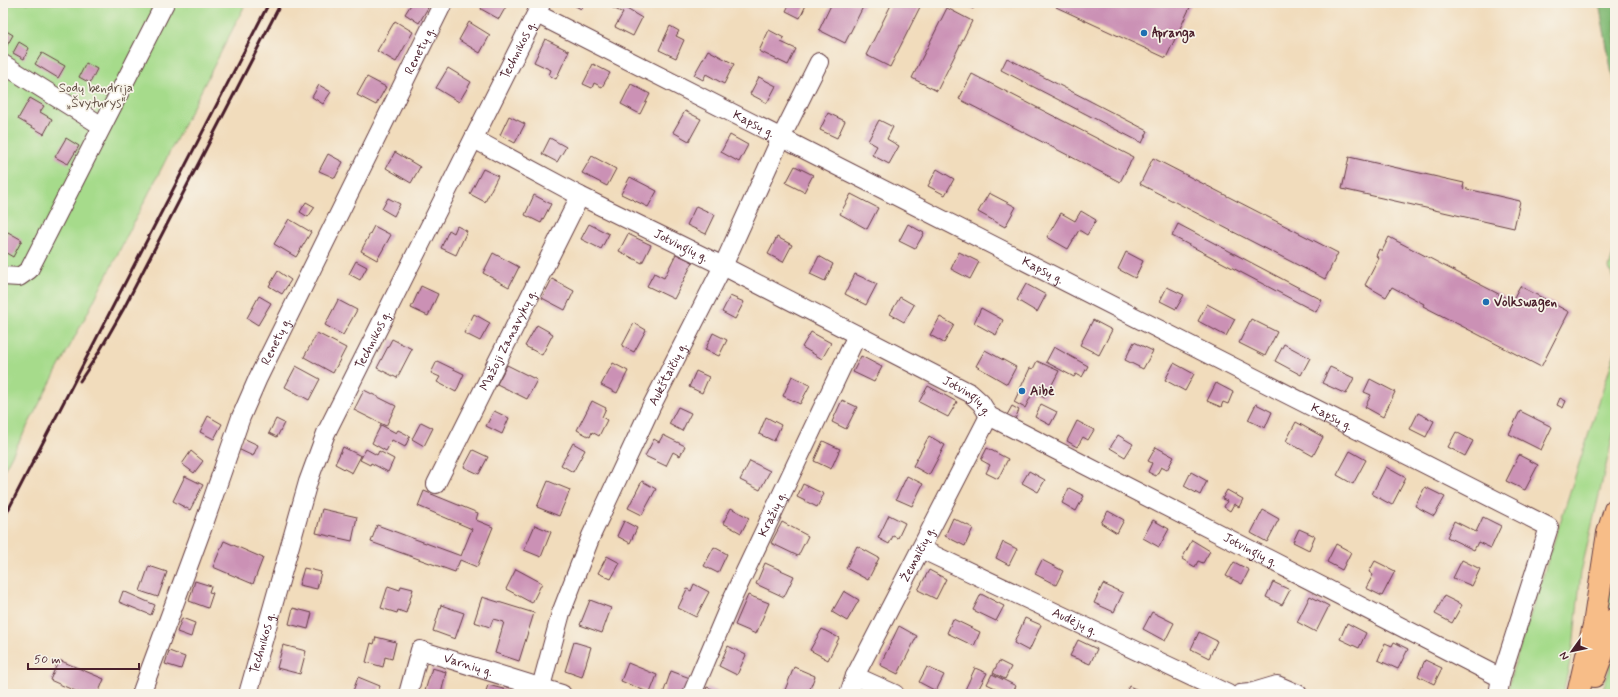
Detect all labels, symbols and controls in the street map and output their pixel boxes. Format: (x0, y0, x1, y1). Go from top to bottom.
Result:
street label: Technikos g. (496, 18, 540, 82)
street label: Renetų g. (400, 24, 439, 78)
place label: Apranga (1152, 25, 1195, 44)
marker: Apranga (1139, 28, 1149, 38)
park label: Sodų bendrija „Švyturys“ (59, 80, 133, 112)
street label: Kapsų g. (730, 106, 778, 142)
street label: Jotvingių g. (651, 225, 711, 266)
street label: Kapsų g. (1019, 253, 1067, 288)
street label: Mažoji Zanavykų g. (476, 286, 541, 393)
place label: Volkswagen (1494, 294, 1558, 313)
marker: Volkswagen (1481, 297, 1491, 307)
street label: Technikos g. (351, 307, 395, 372)
street label: Renetų g. (257, 314, 295, 368)
street label: Aukštaičių g. (645, 339, 691, 408)
street label: Jotvingių g. (940, 372, 996, 420)
place label: Aibė (1030, 383, 1055, 400)
marker: Aibė (1017, 386, 1027, 396)
street label: Kapsų g. (1308, 399, 1356, 435)
street label: Kražių g. (754, 488, 790, 540)
street label: Žemaičių g. (897, 523, 939, 585)
street label: Jotvingių g. (1220, 529, 1281, 571)
street label: Audėjų g. (1049, 604, 1100, 640)
street label: Technikos g. (246, 610, 279, 676)
north arrow (1552, 631, 1592, 671)
scale bar (28, 645, 139, 671)
street label: Varnių g. (441, 649, 495, 681)
text: N (1557, 649, 1572, 663)
text: 50 m (34, 652, 61, 668)

